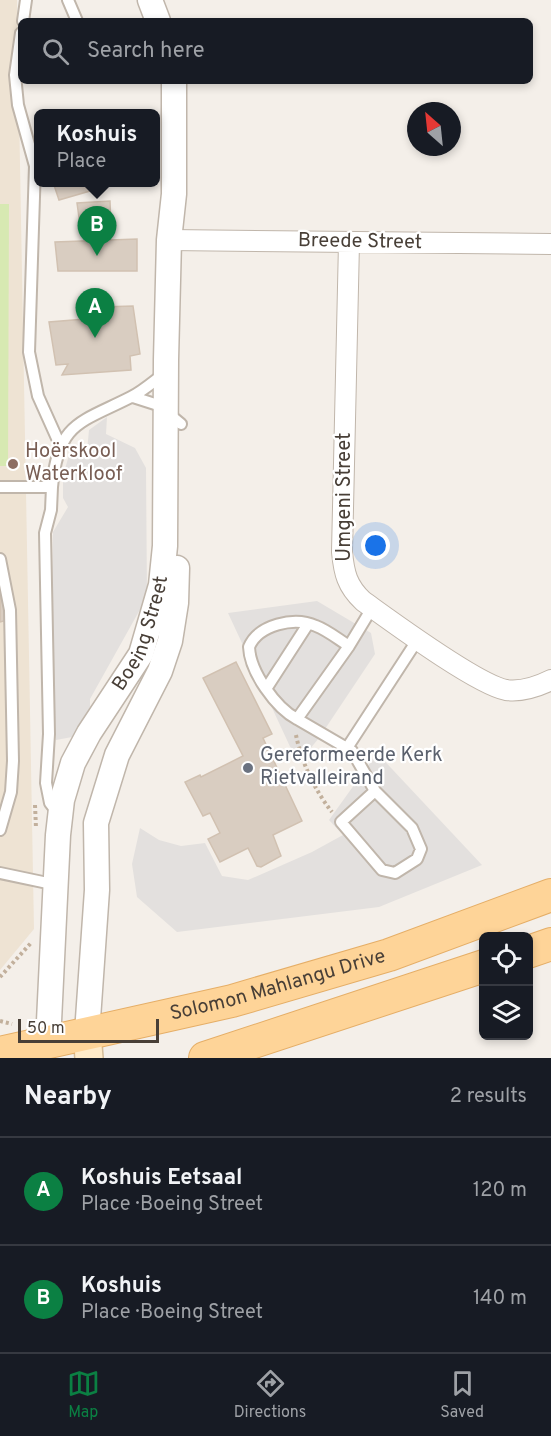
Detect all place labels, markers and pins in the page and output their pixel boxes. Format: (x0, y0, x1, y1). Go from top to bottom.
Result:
pin: B (78, 206, 116, 256)
pin: A (76, 288, 115, 338)
place label: Hoërskool Waterkloof (25, 439, 123, 488)
marker: Hoërskool Waterkloof (6, 457, 20, 471)
place label: Gereformeerde Kerk Rietvalleirand (260, 743, 443, 792)
marker: Gereformeerde Kerk Rietvalleirand (241, 761, 255, 775)

